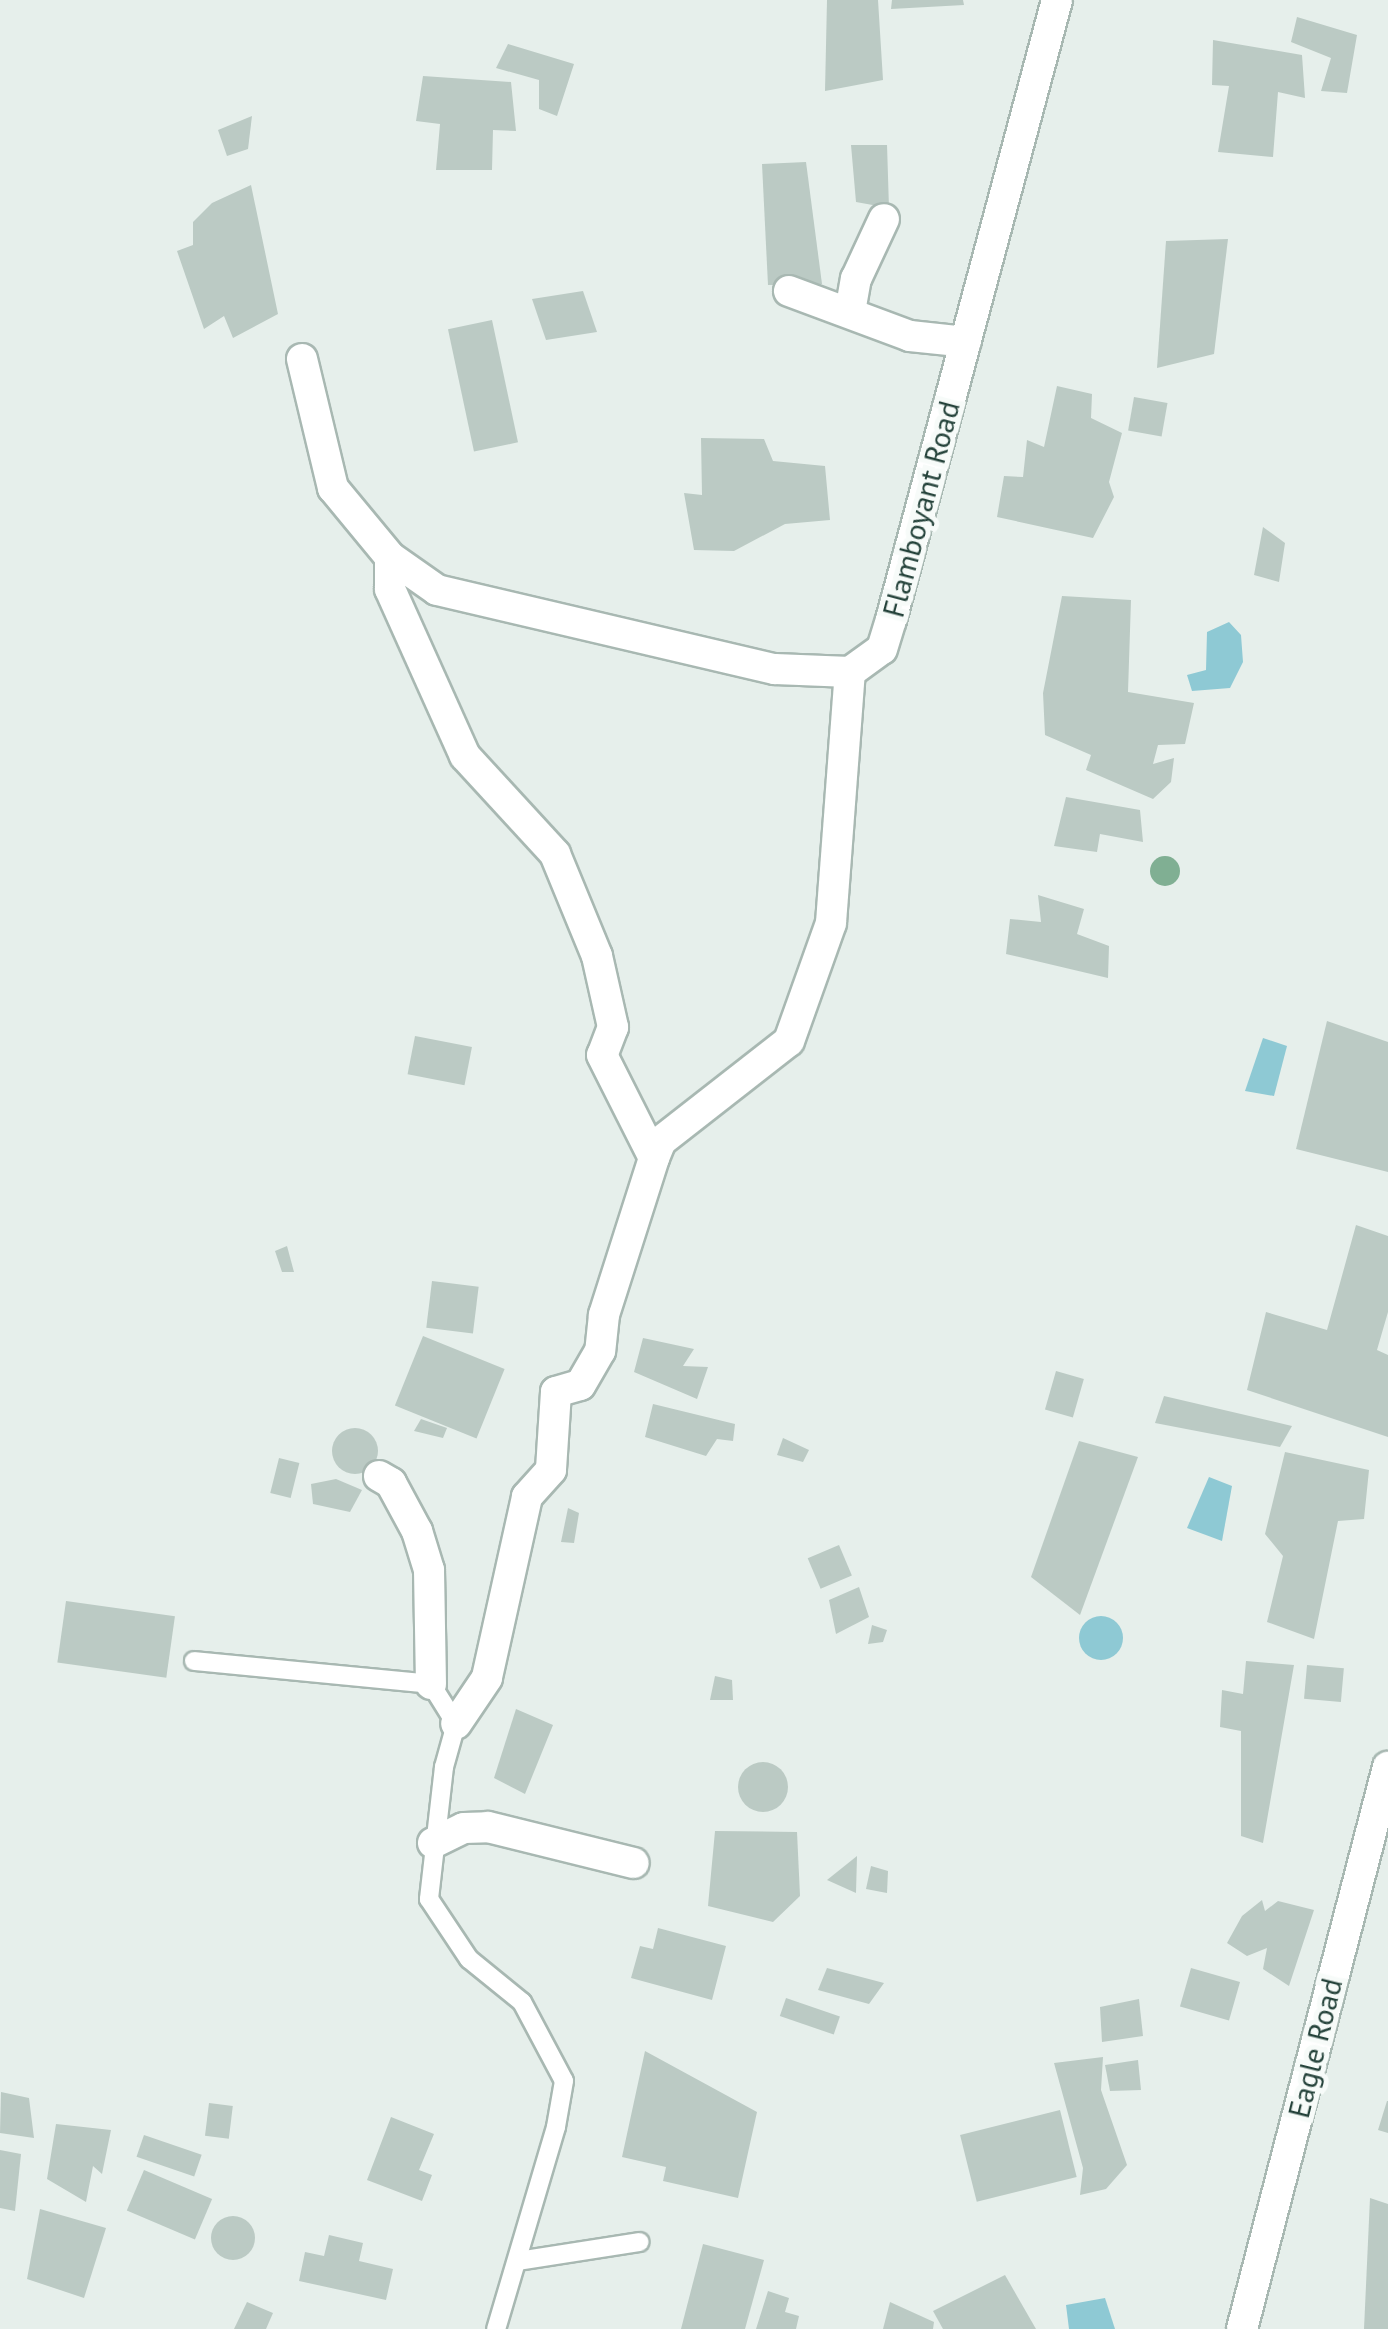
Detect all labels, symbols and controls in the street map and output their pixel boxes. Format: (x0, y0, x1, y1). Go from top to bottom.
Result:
street label: Flamboyant Road (875, 397, 967, 621)
street label: Eagle Road (1280, 1974, 1350, 2122)

